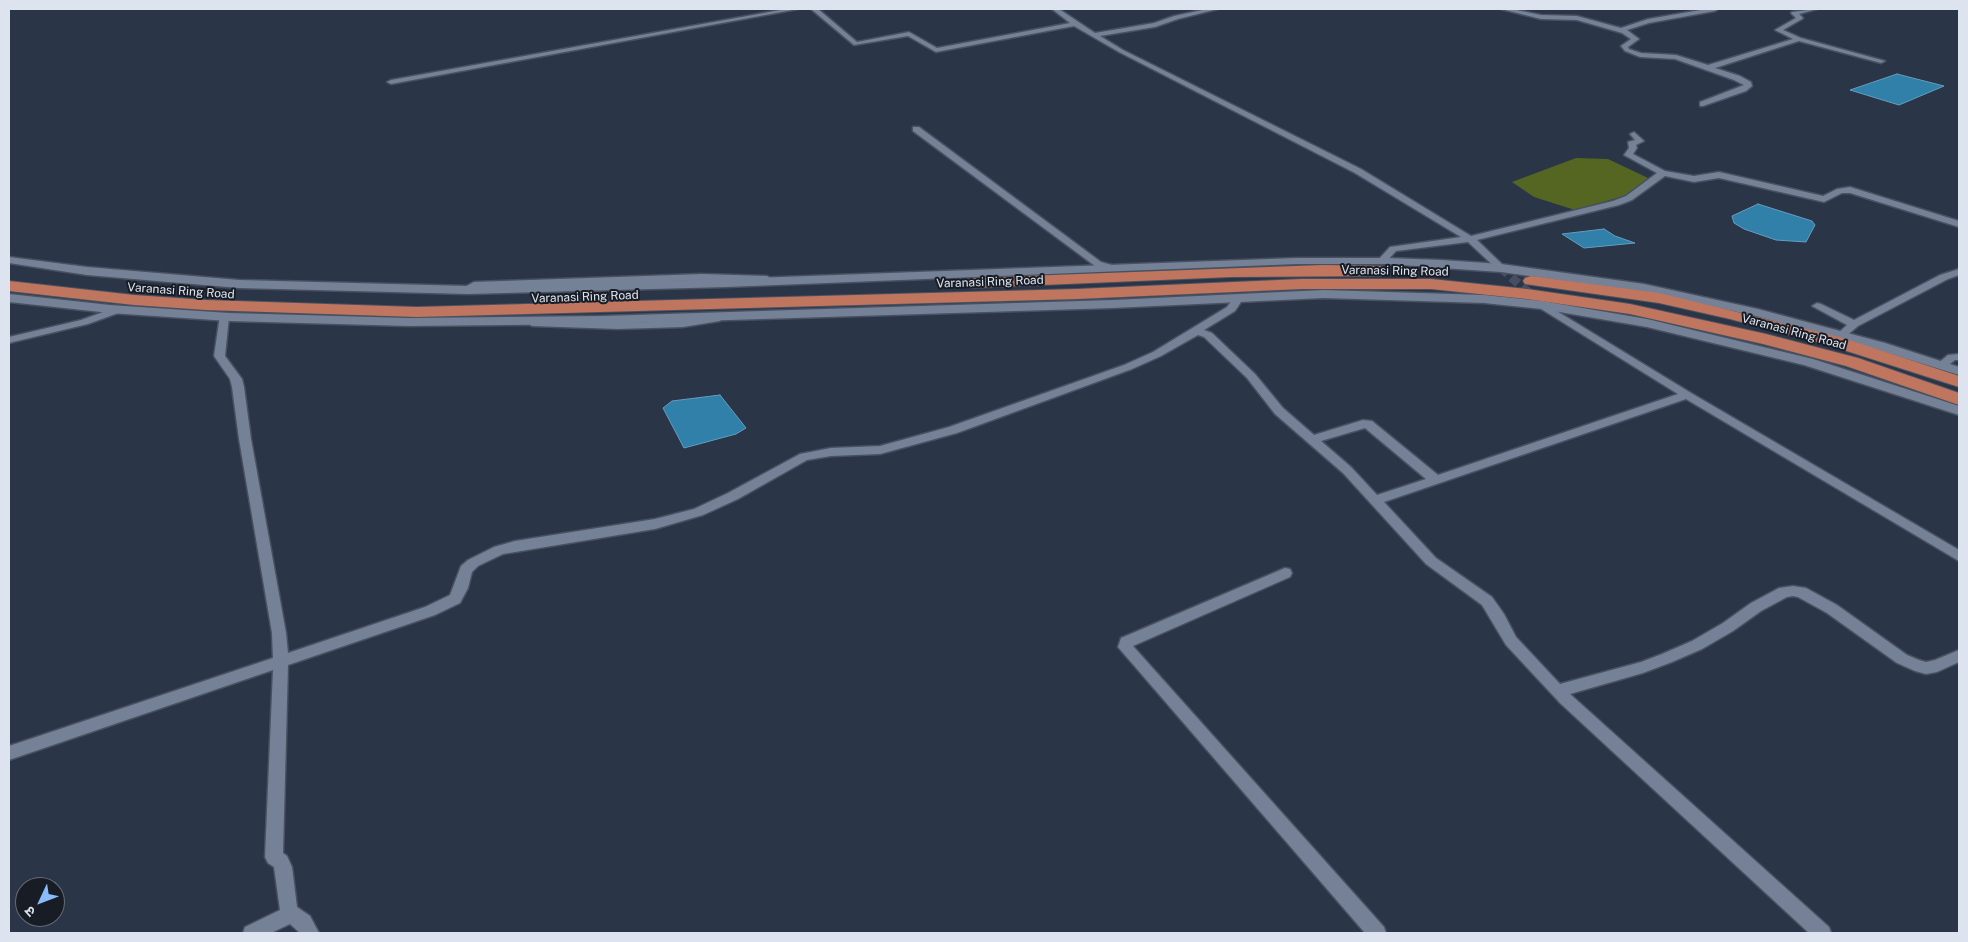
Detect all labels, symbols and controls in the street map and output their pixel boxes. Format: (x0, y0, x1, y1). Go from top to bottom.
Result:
street label: Varanasi Ring Road (1341, 263, 1449, 279)
street label: Varanasi Ring Road (936, 273, 1044, 291)
street label: Varanasi Ring Road (127, 280, 235, 302)
street label: Varanasi Ring Road (531, 288, 639, 306)
street label: Varanasi Ring Road (1740, 311, 1848, 353)
north arrow (15, 877, 65, 927)
text: उ (21, 903, 38, 920)

